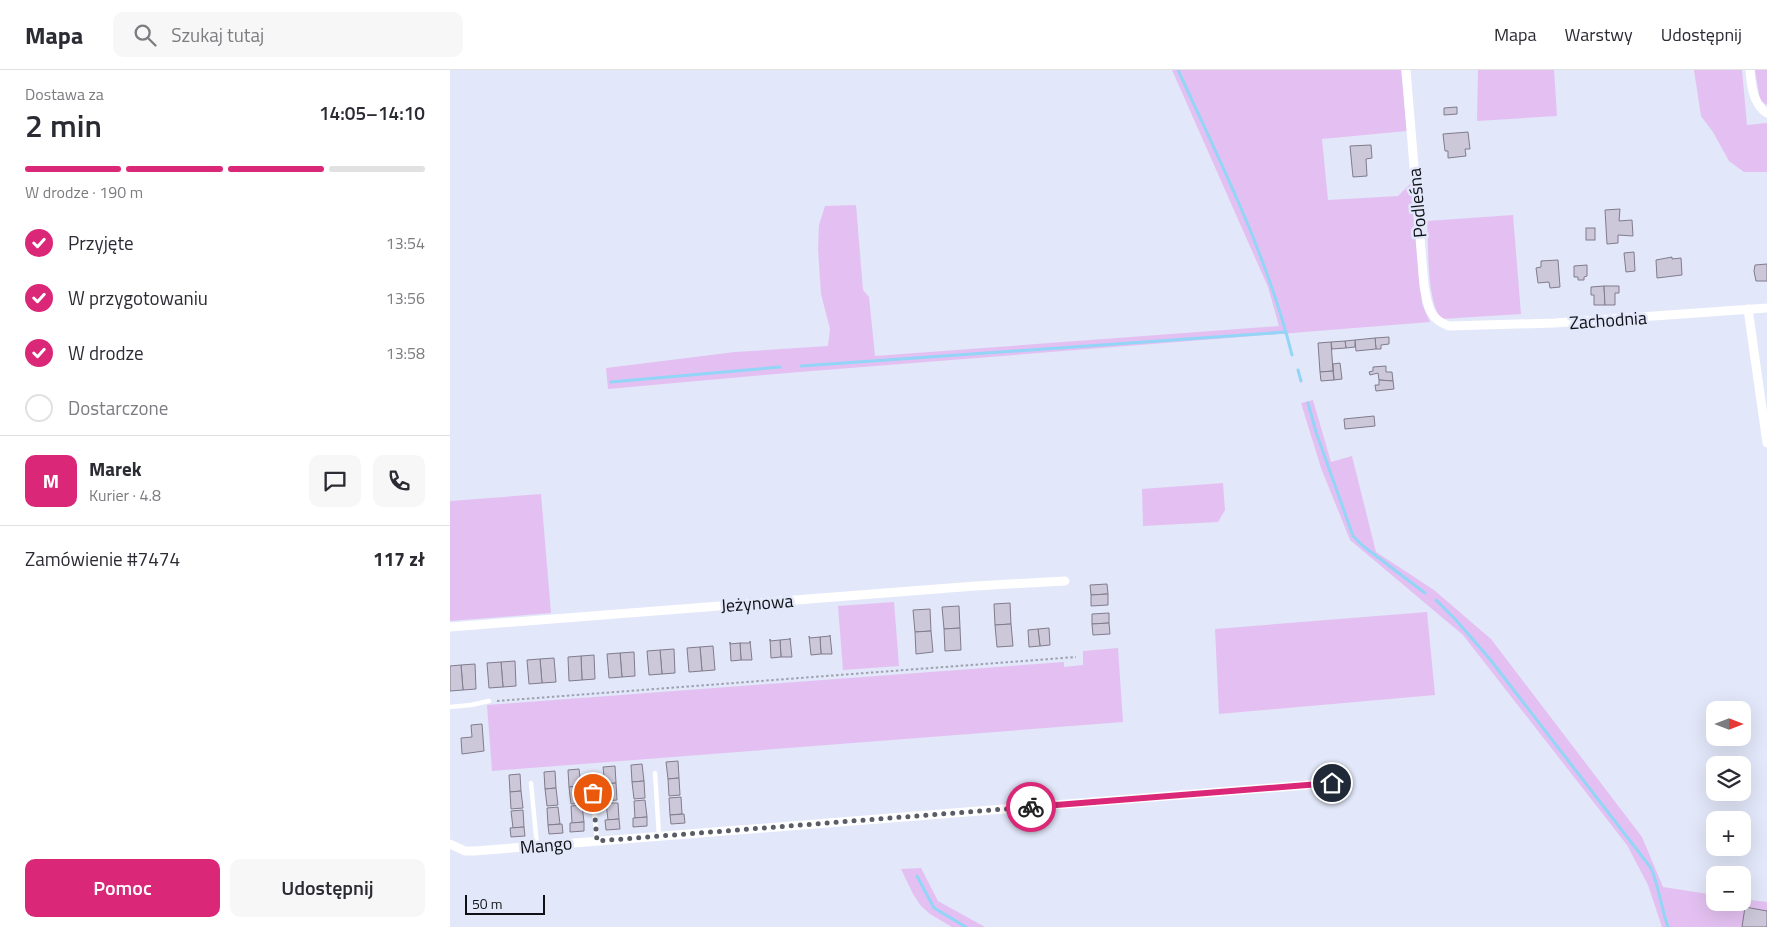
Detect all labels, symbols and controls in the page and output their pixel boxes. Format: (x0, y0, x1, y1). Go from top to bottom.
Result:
search box (113, 12, 463, 57)
text: Mapa (25, 17, 83, 53)
text: Szukaj tutaj (171, 20, 264, 49)
icon: search (131, 21, 159, 49)
text: Mapa (1494, 21, 1537, 48)
text: Warstwy (1565, 21, 1633, 48)
text: Udostępnij (1661, 21, 1742, 48)
text: Dostawa za (25, 82, 104, 106)
text: 14:05–14:10 (319, 98, 425, 127)
text: 2 min (25, 101, 102, 149)
street label: Podleśna (1401, 167, 1433, 239)
text: W drodze · 190 m (25, 180, 143, 204)
text: Przyjęte (68, 228, 134, 257)
icon: check (25, 229, 53, 257)
text: 13:54 (386, 231, 425, 255)
text: W przygotowaniu (68, 283, 208, 312)
icon: check (25, 284, 53, 312)
text: 13:56 (386, 286, 425, 310)
street label: Zachodnia (1568, 304, 1648, 336)
text: W drodze (68, 338, 144, 367)
icon: check (25, 339, 53, 367)
text: 13:58 (386, 341, 425, 365)
text: Dostarczone (68, 393, 168, 422)
text: Marek (89, 454, 142, 483)
button: chat (309, 455, 361, 507)
button: phone (373, 455, 425, 507)
text: M (43, 466, 59, 495)
text: Kurier · 4.8 (89, 483, 161, 507)
text: Zamówienie #7474 (25, 544, 180, 573)
text: 117 zł (373, 544, 425, 573)
street label: Jeżynowa (720, 587, 794, 619)
north arrow (1706, 701, 1751, 746)
map controls (1706, 701, 1751, 911)
button: layers (1706, 756, 1751, 801)
pin (1311, 762, 1353, 804)
icon: home (1318, 769, 1346, 797)
pin (572, 772, 614, 814)
icon: bag (579, 779, 607, 807)
courier (1006, 782, 1056, 832)
icon: bike (1017, 793, 1045, 821)
button: + (1706, 811, 1751, 856)
street label: Mango (519, 829, 573, 861)
button: Pomoc (25, 859, 220, 917)
button: Udostępnij (230, 859, 425, 917)
button: − (1706, 866, 1751, 911)
scale bar (465, 892, 545, 915)
text: 50 m (472, 893, 502, 914)

